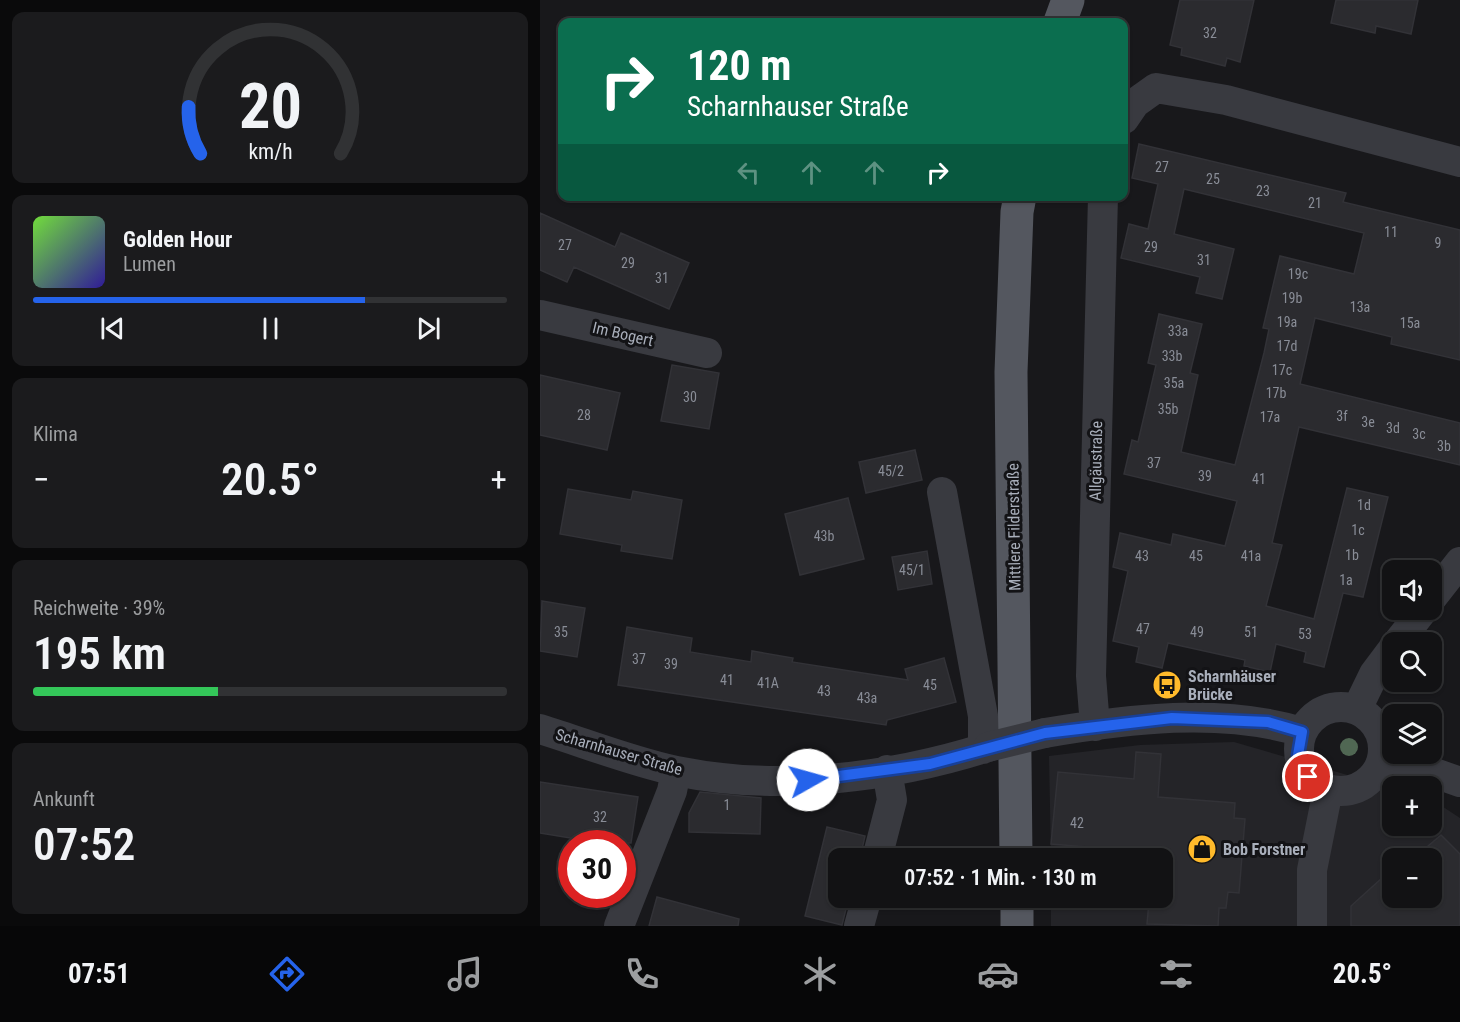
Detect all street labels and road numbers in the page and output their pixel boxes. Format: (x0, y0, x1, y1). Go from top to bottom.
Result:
street label: Im Bogert (591, 318, 656, 350)
street label: Allgäustraße (1086, 421, 1106, 501)
street label: Mittlere Filderstraße (1003, 463, 1025, 591)
street label: Scharnhauser Straße (553, 725, 685, 779)

